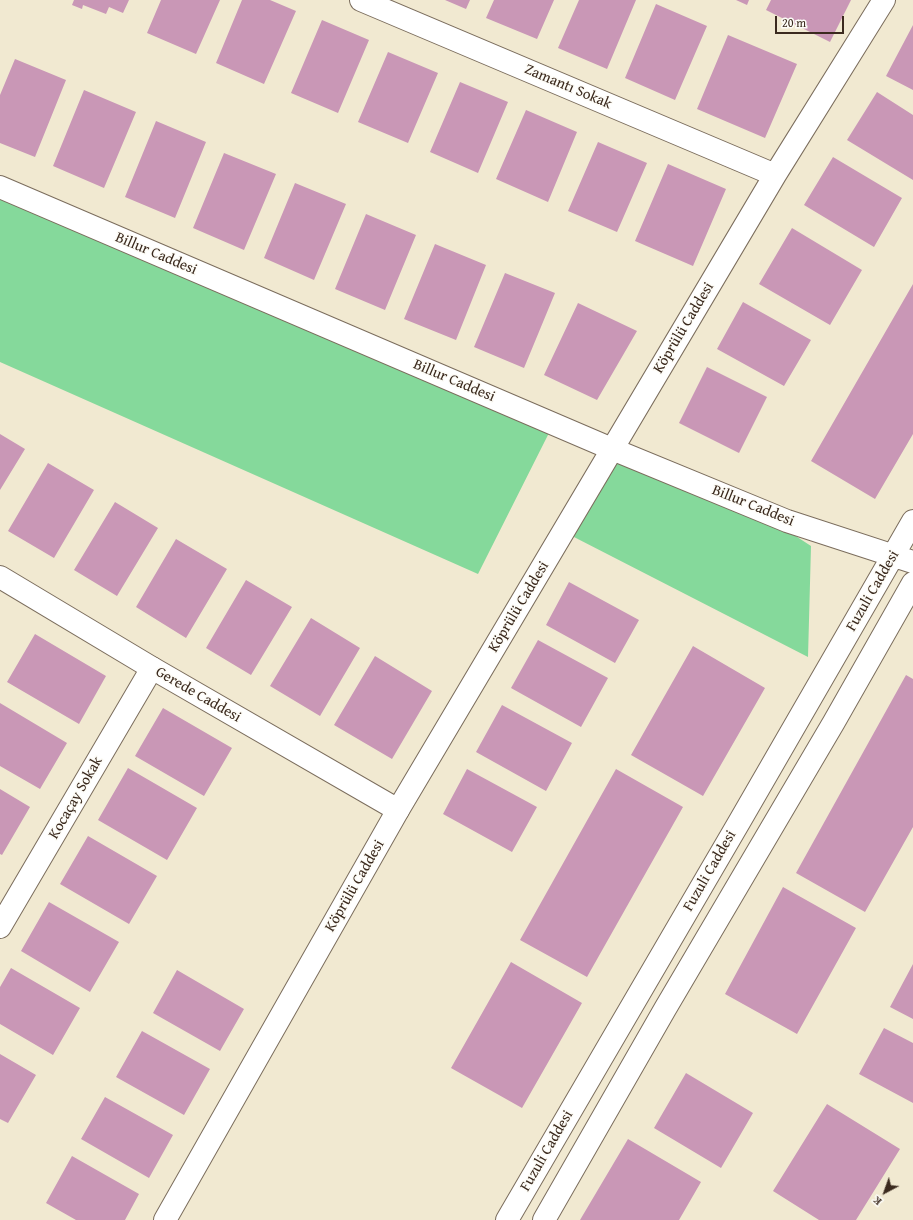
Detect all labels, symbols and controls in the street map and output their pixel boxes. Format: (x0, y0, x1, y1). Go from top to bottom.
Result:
scale bar (777, 8, 846, 34)
text: 20 m (782, 14, 806, 31)
street label: Zamantı Sokak (522, 61, 614, 113)
street label: Billur Caddesi (112, 229, 200, 279)
street label: Köprülü Caddesi (650, 279, 718, 377)
street label: Billur Caddesi (410, 356, 498, 406)
street label: Billur Caddesi (709, 481, 797, 531)
street label: Fuzuli Caddesi (843, 547, 903, 635)
street label: Köprülü Caddesi (485, 558, 553, 656)
street label: Gerede Caddesi (152, 663, 244, 727)
street label: Kocaçay Sokak (45, 754, 107, 842)
street label: Fuzuli Caddesi (680, 827, 740, 915)
street label: Köprülü Caddesi (321, 837, 389, 935)
street label: Fuzuli Caddesi (517, 1107, 577, 1195)
north arrow (865, 1172, 905, 1212)
text: K (869, 1193, 885, 1209)

